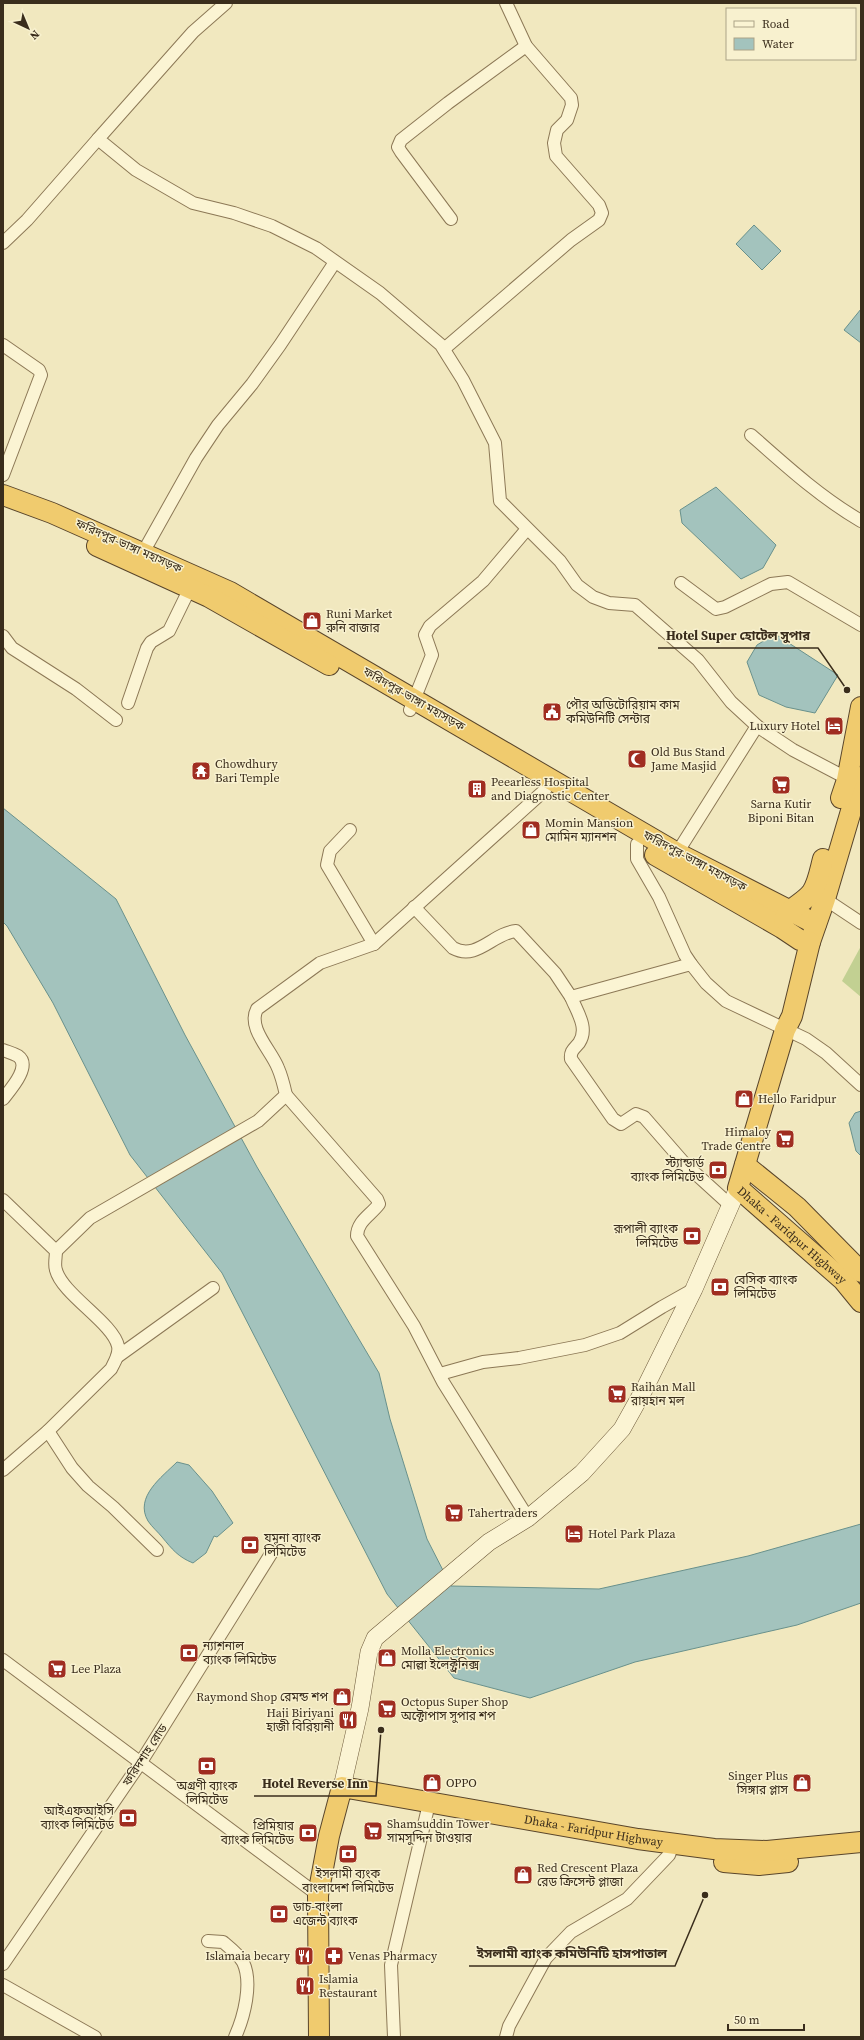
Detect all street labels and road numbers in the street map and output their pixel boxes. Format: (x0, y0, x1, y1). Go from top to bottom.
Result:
street label: ফরিদপুর-ভাঙ্গা মহাসড়ক (72, 515, 185, 577)
street label: ফরিদপুর-ভাঙ্গা মহাসড়ক (359, 663, 468, 735)
street label: ফরিদপুর-ভাঙ্গা মহাসড়ক (640, 826, 750, 895)
street label: Dhaka - Faridpur Highway (734, 1183, 851, 1288)
street label: ফরিদশাহ রোড (118, 1721, 171, 1790)
street label: Dhaka - Faridpur Highway (523, 1811, 665, 1850)

